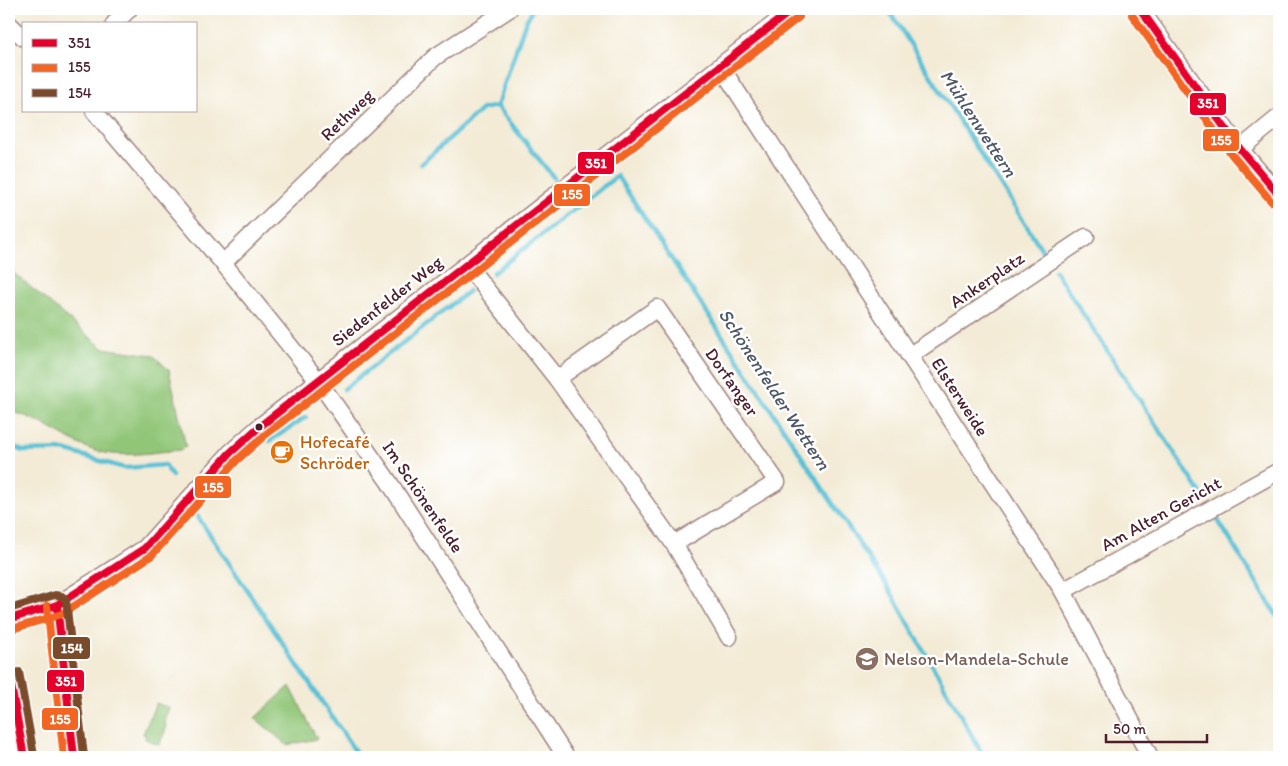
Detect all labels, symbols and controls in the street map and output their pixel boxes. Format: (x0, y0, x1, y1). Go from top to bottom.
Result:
legend (22, 22, 198, 112)
text: 351 (68, 34, 91, 52)
text: 155 (68, 58, 91, 76)
water label: Mühlenwettern (935, 65, 1022, 181)
text: 154 (68, 84, 92, 102)
street label: Rethweg (316, 84, 379, 146)
line badge: 351 (1189, 92, 1227, 116)
text: 351 (1197, 95, 1219, 112)
line badge: 155 (1202, 128, 1240, 152)
text: 155 (1210, 132, 1232, 149)
line badge: 351 (577, 151, 615, 175)
text: 351 (585, 155, 607, 172)
line badge: 155 (553, 183, 591, 207)
text: 155 (561, 186, 583, 203)
street label: Ankerplatz (946, 247, 1029, 313)
street label: Siedenfelder Weg (327, 250, 447, 351)
water label: Schönenfelder Wettern (714, 304, 835, 474)
street label: Dorfanger (700, 343, 764, 421)
street label: Elsterweide (926, 354, 994, 440)
unlabelled marker (254, 422, 264, 432)
place label: Hofecafé Schröder (300, 431, 370, 474)
street label: Im Schönenfelde (377, 437, 469, 557)
cafe icon: Hofecafé Schröder (269, 439, 295, 465)
street label: Am Alten Gericht (1097, 472, 1225, 556)
line badge: 155 (194, 475, 232, 499)
text: 155 (202, 479, 224, 496)
line badge: 154 (52, 636, 91, 660)
text: 154 (61, 640, 84, 657)
school or university icon: Nelson-Mandela-Schule (854, 646, 880, 672)
place label: Nelson-Mandela-Schule (884, 648, 1069, 670)
line badge: 351 (46, 669, 85, 693)
text: 351 (55, 673, 77, 690)
line badge: 155 (41, 707, 79, 731)
text: 155 (49, 711, 71, 728)
scale bar (1106, 711, 1207, 743)
text: 50 m (1113, 720, 1146, 738)

